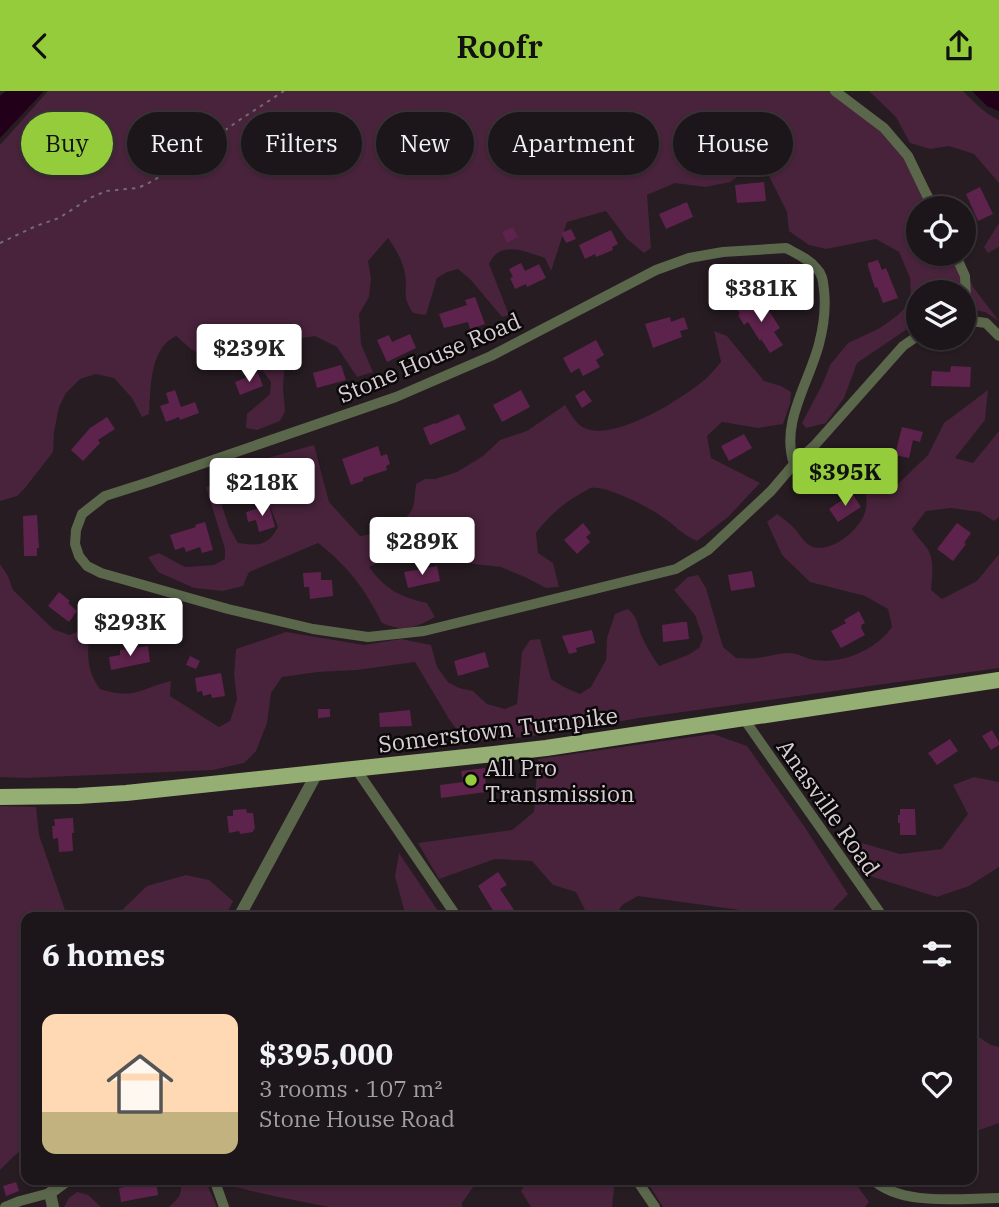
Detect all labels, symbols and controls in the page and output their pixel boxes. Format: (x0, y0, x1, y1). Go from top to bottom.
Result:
text: Roofr (456, 25, 543, 67)
icon: back (21, 27, 59, 65)
icon: share (940, 27, 978, 65)
chip: Buy (21, 112, 113, 175)
chip: Rent (127, 112, 227, 175)
chip: Filters (241, 112, 362, 175)
chip: New (376, 112, 474, 175)
chip: Apartment (488, 112, 659, 175)
chip: House (673, 112, 793, 175)
map controls (906, 196, 976, 350)
button: locate (906, 196, 976, 266)
pin: $381K (712, 265, 810, 324)
text: $381K (725, 272, 797, 302)
button: layers (906, 280, 976, 350)
street label: Stone House Road (333, 305, 525, 409)
pin: $239K (200, 324, 298, 384)
text: $239K (213, 332, 285, 362)
pin: $395K (796, 449, 894, 508)
text: $395K (809, 456, 881, 486)
pin: $218K (213, 459, 311, 518)
text: $218K (226, 466, 298, 496)
pin: $289K (373, 517, 471, 577)
text: $289K (386, 525, 458, 555)
pin: $293K (81, 599, 179, 658)
text: $293K (94, 606, 166, 636)
street label: Somerstown Turnpike (376, 699, 620, 759)
street label: Anasville Road (771, 733, 887, 881)
place label: All Pro Transmission (485, 752, 635, 808)
marker: All Pro Transmission (463, 772, 479, 788)
text: 6 homes (42, 935, 165, 974)
icon: filters (918, 935, 956, 973)
text: $395,000 (259, 1034, 393, 1073)
icon: home (98, 1042, 182, 1126)
icon: heart (918, 1065, 956, 1103)
text: 3 rooms · 107 m² (259, 1073, 442, 1103)
text: Stone House Road (259, 1103, 455, 1133)

